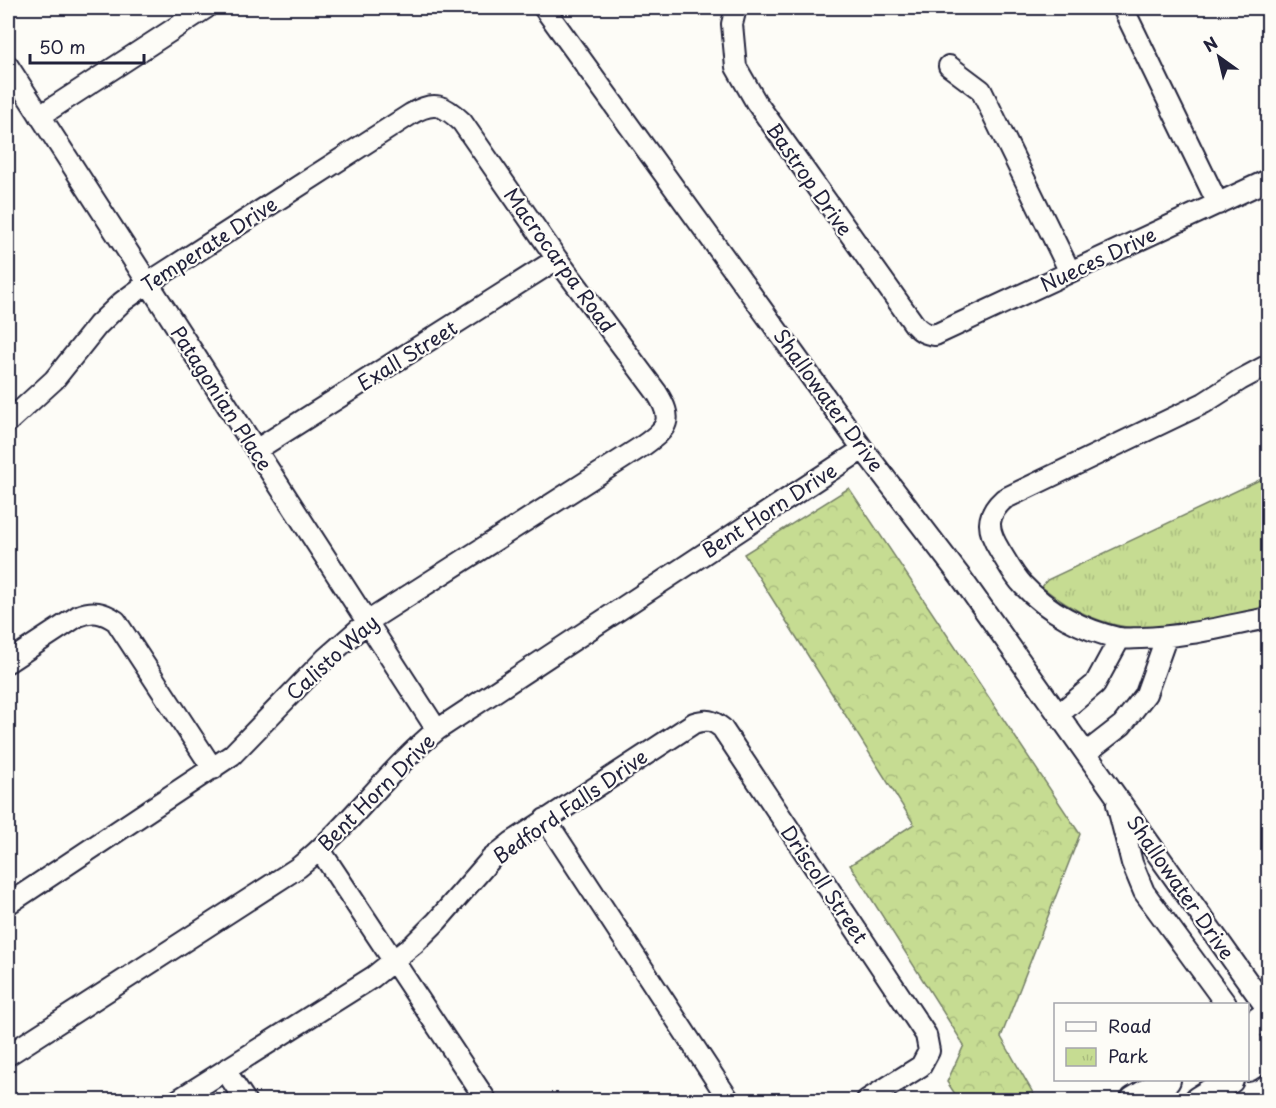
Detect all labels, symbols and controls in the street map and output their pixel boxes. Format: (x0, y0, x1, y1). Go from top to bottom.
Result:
scale bar (30, 27, 144, 65)
north arrow (1189, 27, 1249, 87)
text: N (1198, 30, 1222, 57)
text: 50 m (39, 33, 86, 60)
street label: Bastrop Drive (760, 116, 860, 242)
street label: Macrocarpa Road (497, 181, 623, 339)
street label: Temperate Drive (135, 189, 283, 299)
street label: Nueces Drive (1035, 219, 1161, 299)
street label: Exall Street (351, 312, 463, 398)
street label: Patagonian Place (164, 320, 280, 476)
street label: Shallowater Drive (767, 322, 891, 478)
street label: Bent Horn Drive (696, 455, 842, 565)
street label: Calisto Way (279, 607, 385, 707)
street label: Bent Horn Drive (310, 726, 442, 858)
street label: Bedford Falls Drive (487, 741, 653, 871)
street label: Shallowater Drive (1120, 808, 1242, 966)
street label: Driscoll Street (774, 819, 876, 949)
legend (1054, 1003, 1249, 1081)
text: Road (1108, 1012, 1152, 1039)
text: Park (1108, 1042, 1148, 1069)

